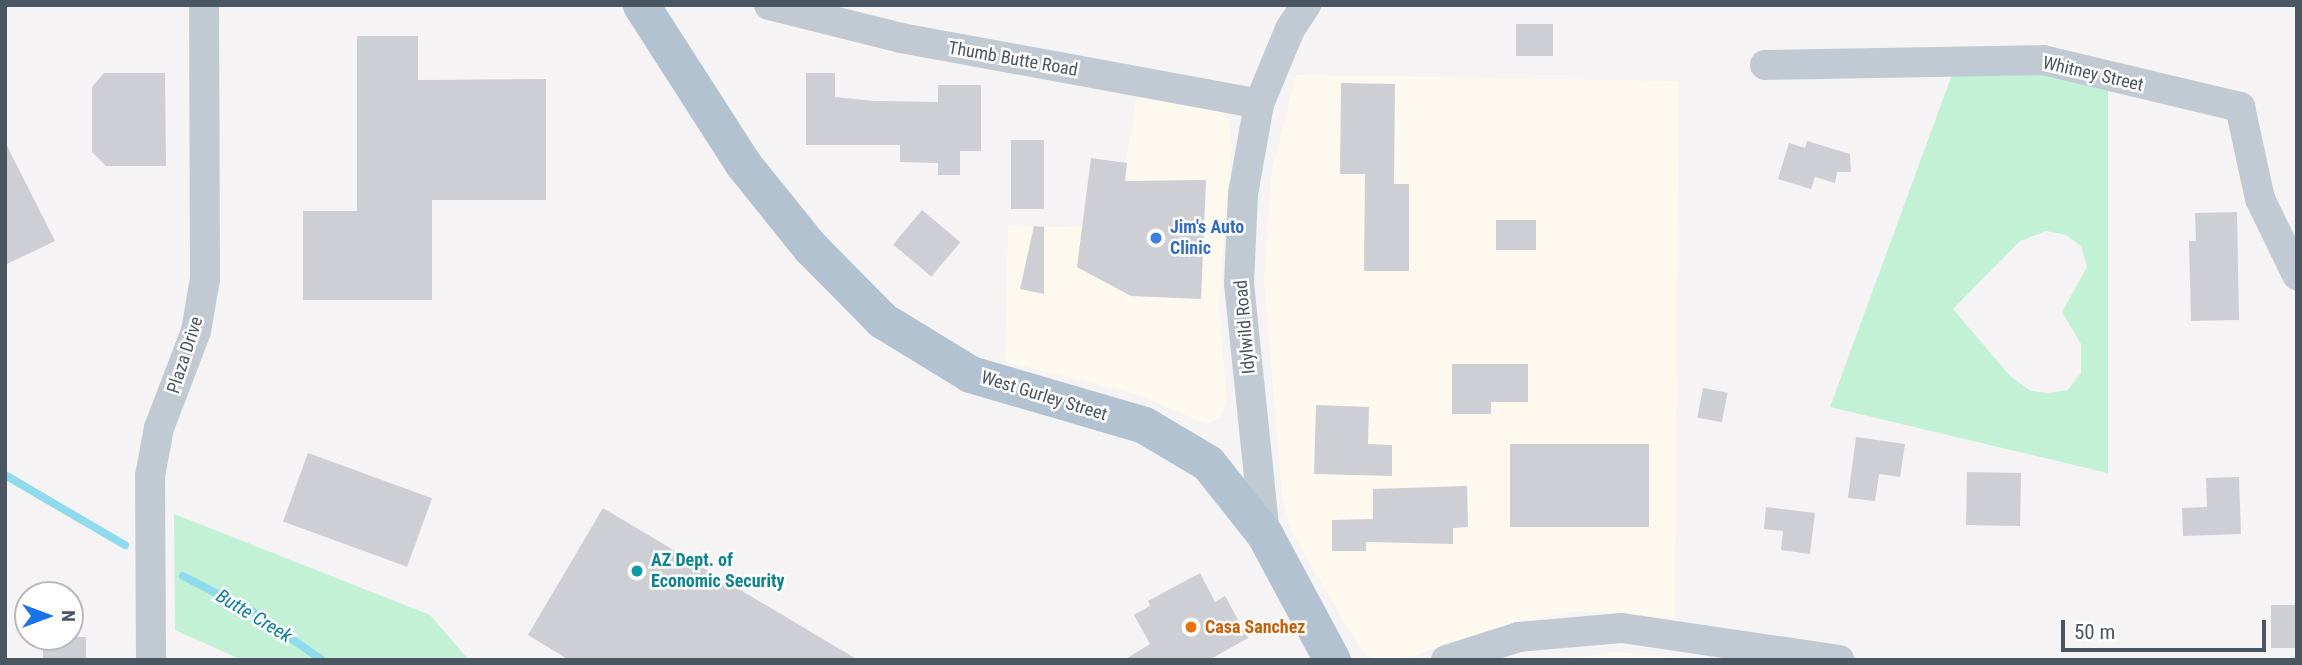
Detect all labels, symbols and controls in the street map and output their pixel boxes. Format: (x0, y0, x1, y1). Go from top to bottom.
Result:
street label: Thumb Butte Road (947, 37, 1079, 81)
street label: Whitney Street (2041, 52, 2145, 96)
place label: Jim's Auto Clinic (1170, 217, 1244, 260)
marker: Jim's Auto Clinic (1148, 230, 1164, 246)
street label: Idylwild Road (1230, 279, 1260, 375)
street label: Plaza Drive (162, 314, 208, 396)
street label: West Gurley Street (978, 367, 1110, 425)
place label: AZ Dept. of Economic Security (651, 550, 785, 592)
marker: AZ Dept. of Economic Security (629, 563, 645, 579)
north arrow (14, 581, 84, 651)
water label: Butte Creek (212, 585, 296, 647)
scale bar (2064, 606, 2269, 650)
text: N (57, 610, 80, 622)
place label: Casa Sanchez (1205, 616, 1305, 638)
marker: Casa Sanchez (1183, 619, 1199, 635)
text: 50 m (2074, 620, 2115, 644)

